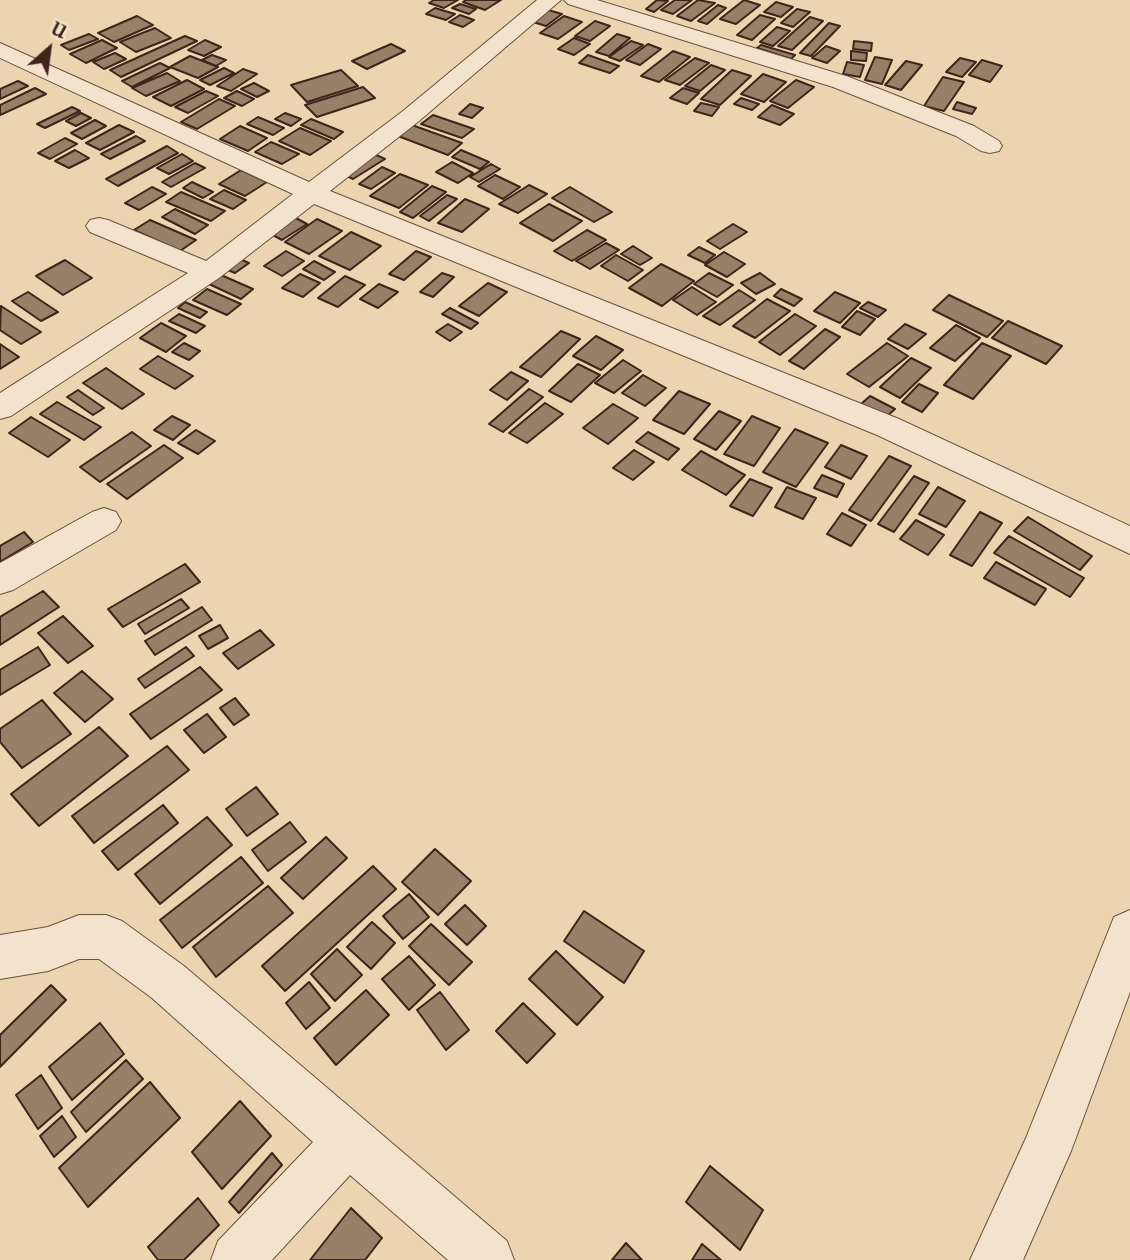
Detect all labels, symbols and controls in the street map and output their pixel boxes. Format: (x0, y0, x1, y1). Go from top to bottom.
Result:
north arrow (14, 14, 84, 84)
text: U (47, 17, 71, 44)

